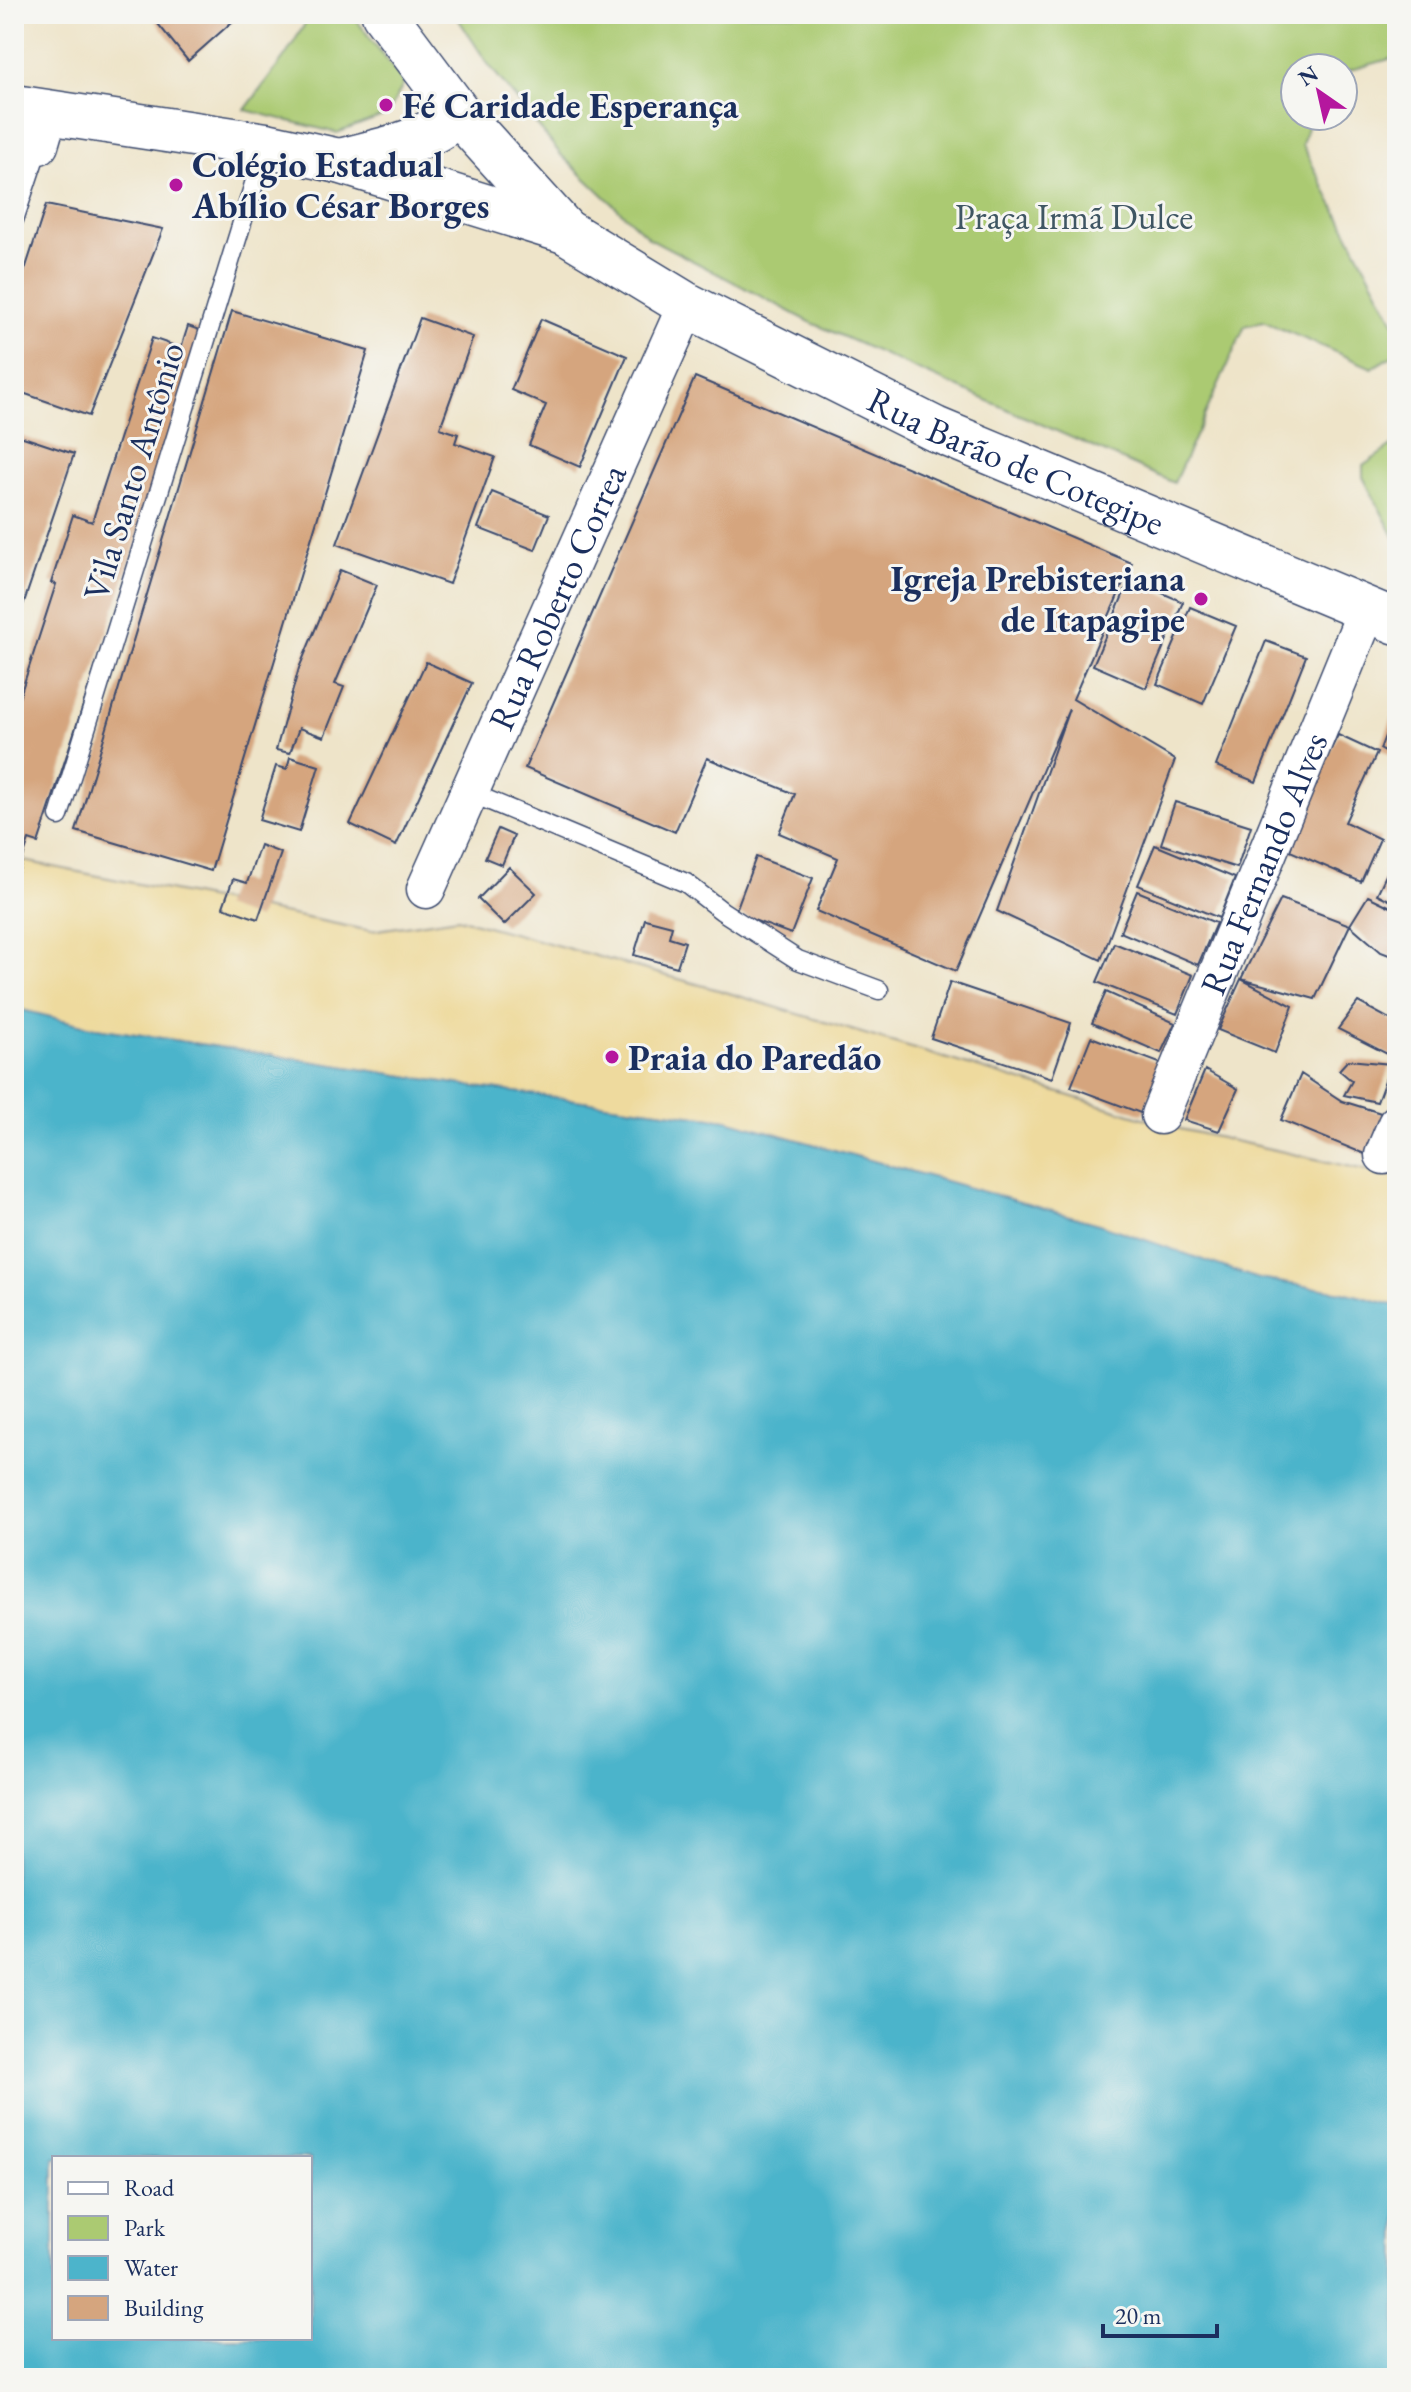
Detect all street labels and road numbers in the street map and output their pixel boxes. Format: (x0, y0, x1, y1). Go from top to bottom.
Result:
street label: Vila Santo Antônio (72, 336, 195, 606)
street label: Rua Barão de Cotegipe (860, 376, 1171, 546)
street label: Rua Roberto Correa (477, 456, 637, 737)
street label: Rua Fernando Alves (1189, 725, 1338, 1002)

